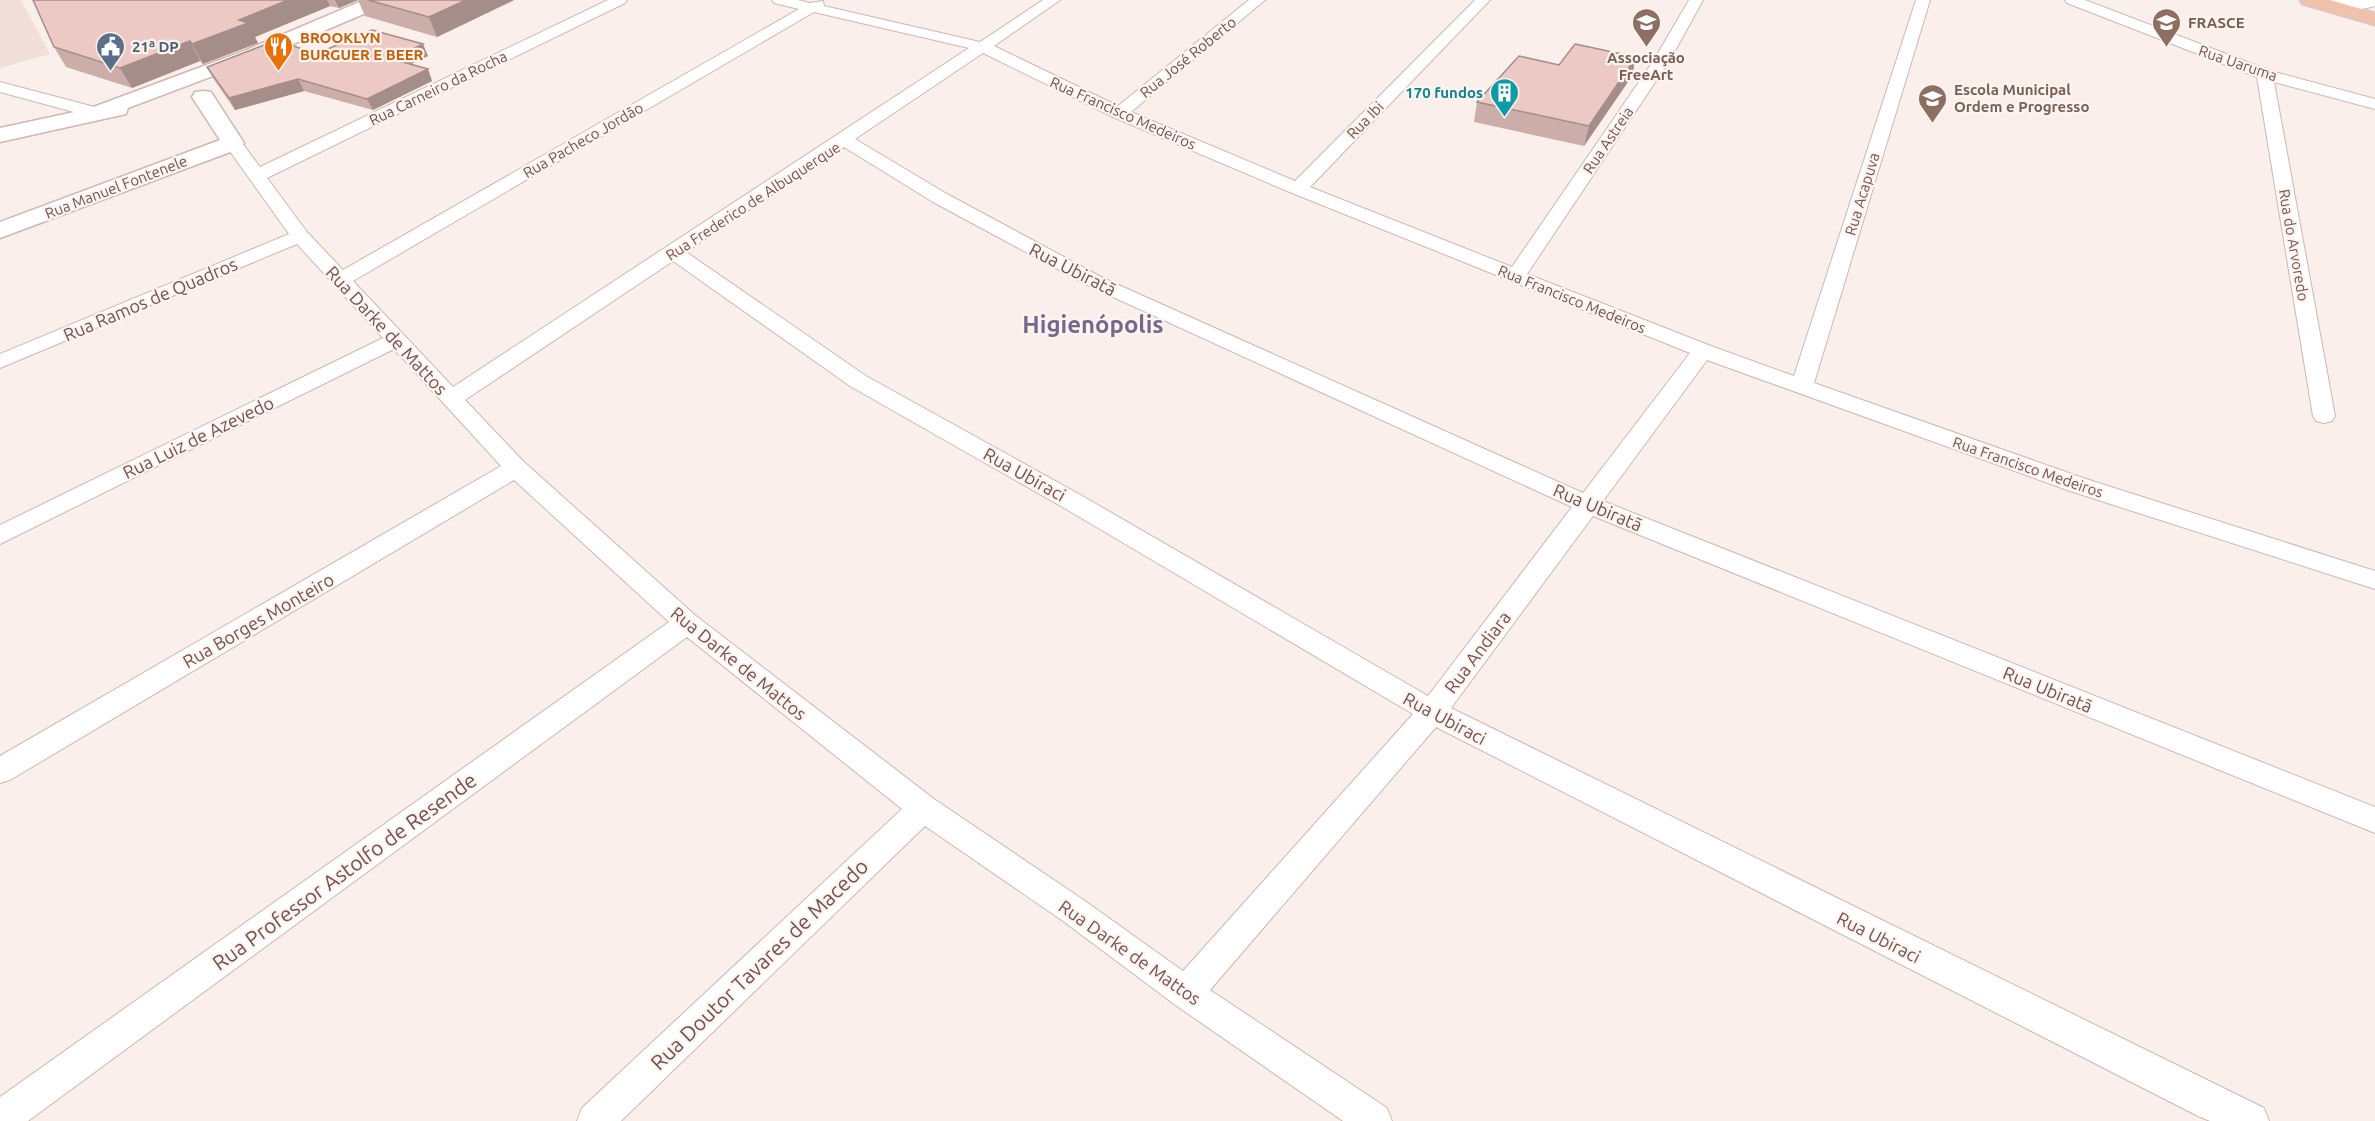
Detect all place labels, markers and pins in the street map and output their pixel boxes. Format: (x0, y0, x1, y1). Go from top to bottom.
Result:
school or university icon: Associação FreeArt (1630, 6, 1662, 48)
school or university icon: FRASCE (2151, 6, 2183, 48)
place label: FRASCE (2188, 14, 2245, 31)
place label: BROOKLYN BURGUER E BEER (300, 29, 424, 63)
public building icon: 21ª DP (95, 30, 127, 72)
restaurant icon: BROOKLYN BURGUER E BEER (263, 30, 295, 72)
place label: 21ª DP (132, 38, 179, 55)
place label: Associação FreeArt (1607, 49, 1685, 83)
building icon: 170 fundos (1488, 76, 1520, 118)
place label: Escola Municipal Ordem e Progresso (1954, 81, 2089, 115)
school or university icon: Escola Municipal Ordem e Progresso (1917, 82, 1949, 124)
place label: 170 fundos (1405, 84, 1483, 101)

